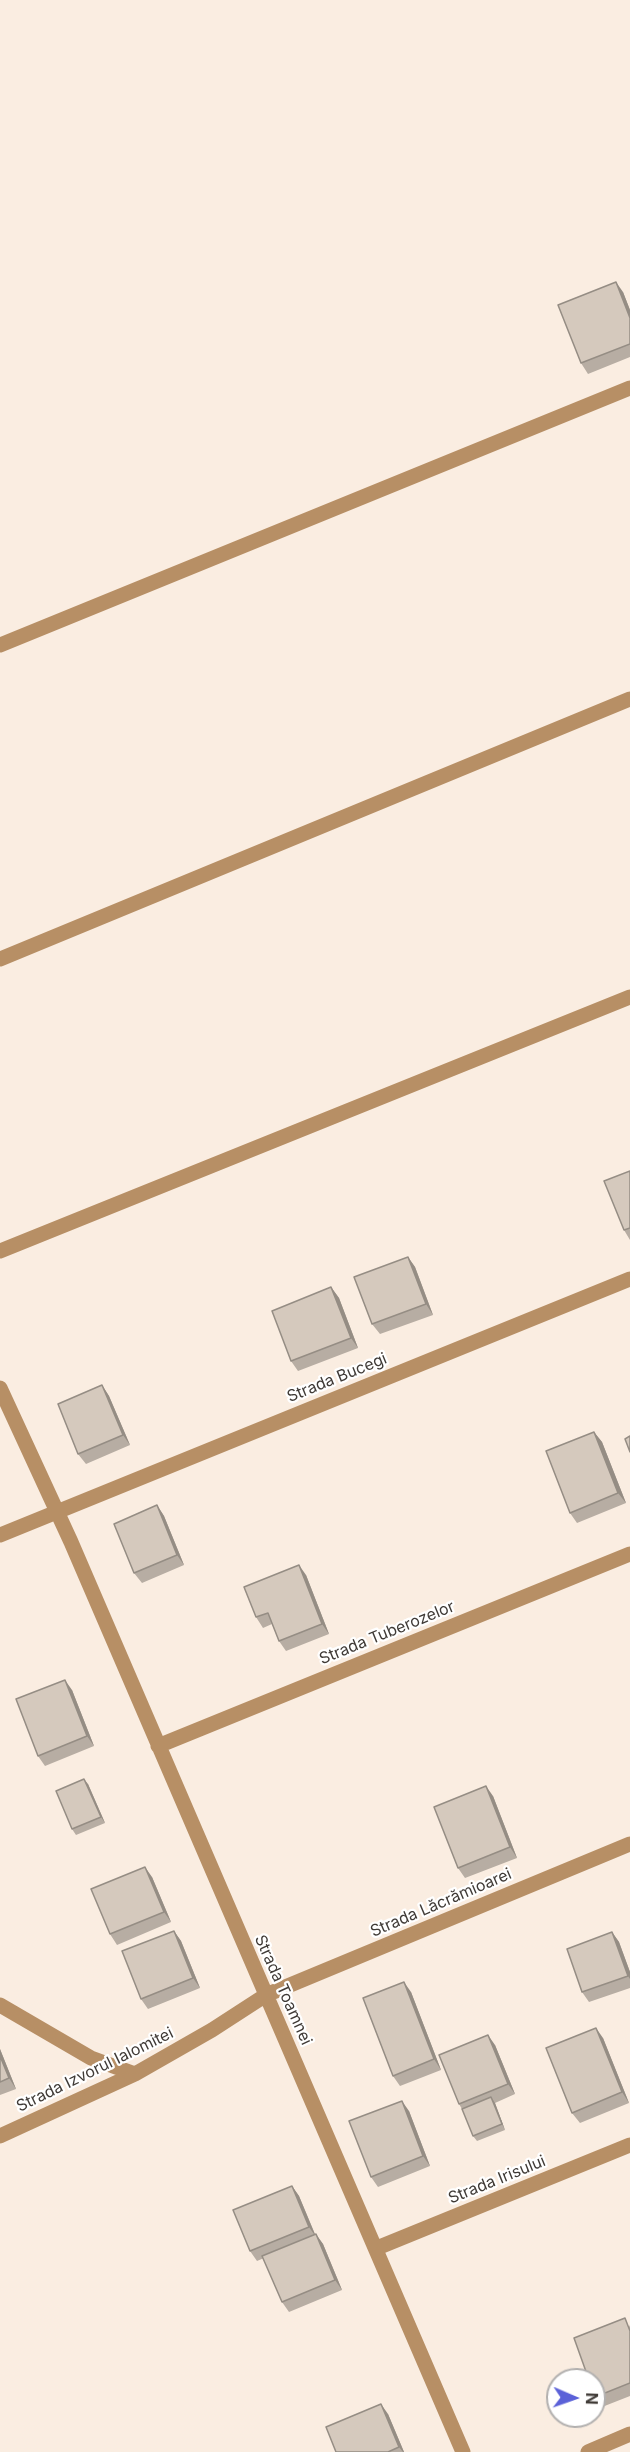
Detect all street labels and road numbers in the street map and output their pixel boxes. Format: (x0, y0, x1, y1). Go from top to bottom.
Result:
street label: Strada Bucegi (284, 1349, 390, 1407)
street label: Strada Tuberozelor (317, 1597, 457, 1669)
street label: Strada Lăcrămioarei (367, 1865, 515, 1941)
street label: Strada Toamnei (250, 1932, 316, 2048)
street label: Strada Izvorul Ialomitei (14, 2024, 176, 2116)
street label: Strada Irisului (445, 2152, 549, 2208)

